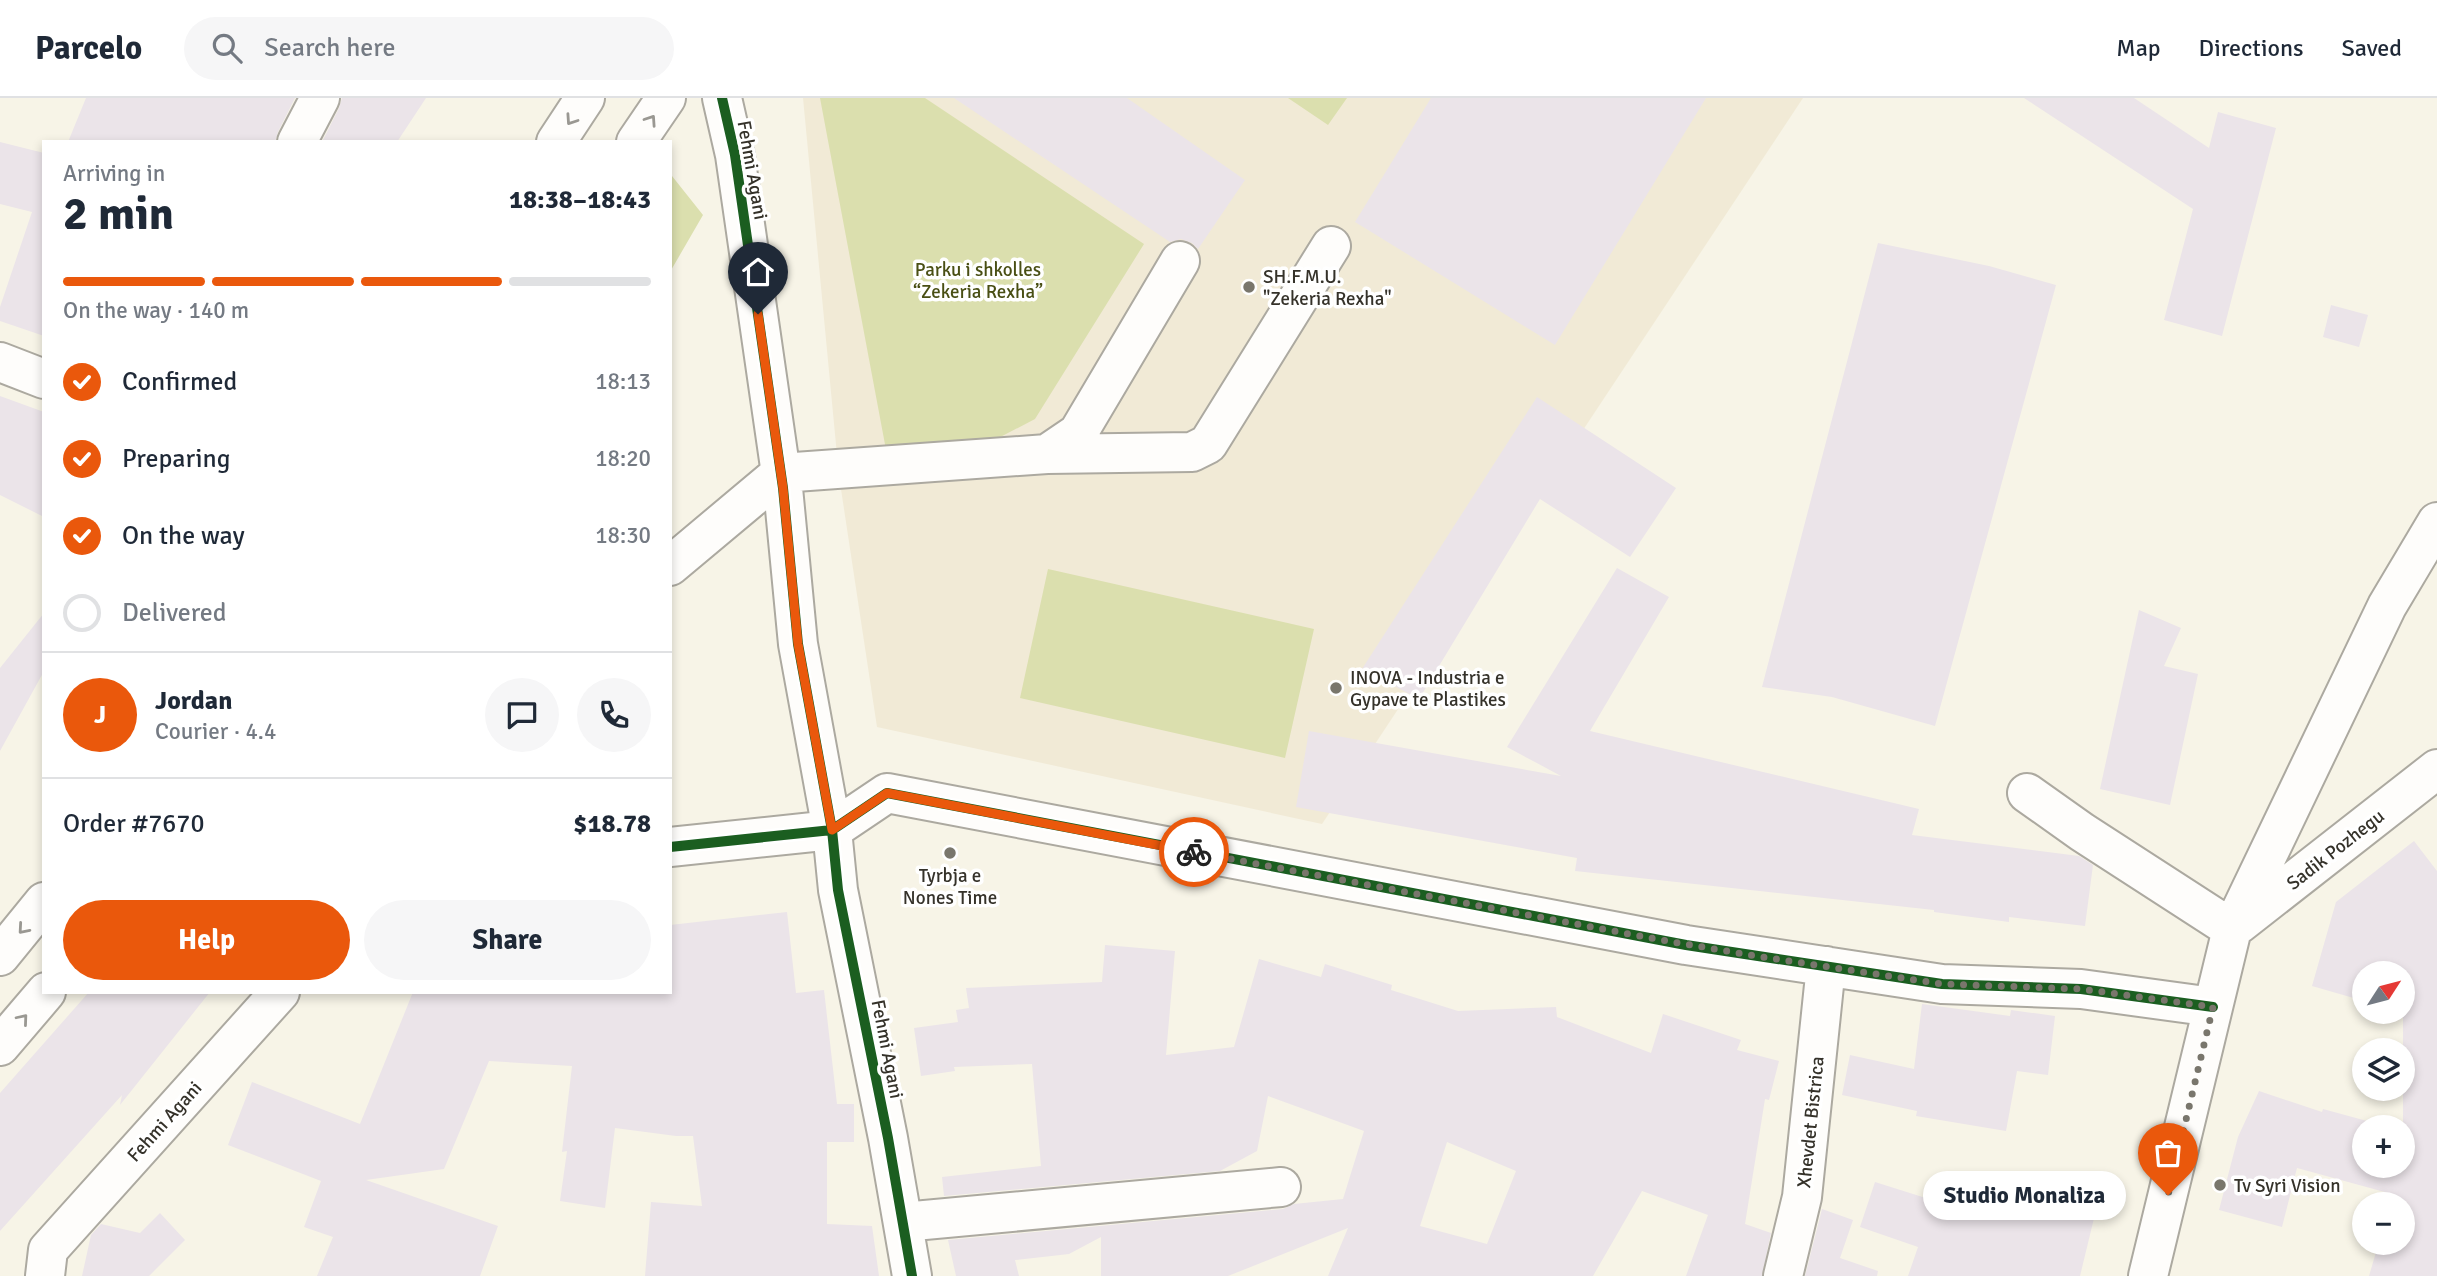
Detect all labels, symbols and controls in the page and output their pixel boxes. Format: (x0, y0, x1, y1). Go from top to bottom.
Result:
search box (184, 17, 674, 80)
text: Parcelo (35, 28, 142, 69)
icon: search (208, 29, 246, 67)
text: Search here (264, 32, 395, 64)
text: Map (2116, 33, 2161, 63)
text: Directions (2199, 33, 2304, 63)
text: Saved (2342, 33, 2402, 63)
one-way arrow (567, 112, 579, 125)
one-way arrow (643, 115, 655, 128)
street label: Fehmi Agani (731, 119, 773, 222)
text: Arriving in (63, 159, 165, 188)
text: 18:38–18:43 (509, 184, 651, 216)
text: 2 min (63, 186, 174, 242)
pin (728, 242, 788, 314)
icon: home (739, 253, 777, 291)
park label: Parku i shkolles “Zekeria Rexha” (913, 258, 1043, 304)
place label: SH.F.M.U. "Zekeria Rexha" (1263, 265, 1392, 311)
marker: SH.F.M.U. "Zekeria Rexha" (1241, 279, 1257, 295)
text: On the way · 140 m (63, 296, 249, 325)
icon: check (63, 363, 101, 401)
text: Confirmed (122, 366, 237, 398)
text: 18:13 (595, 367, 651, 396)
icon: check (63, 440, 101, 478)
text: Preparing (122, 443, 230, 475)
text: 18:20 (595, 444, 651, 473)
icon: check (63, 517, 101, 555)
text: On the way (122, 520, 245, 552)
text: 18:30 (595, 521, 651, 550)
text: Delivered (122, 597, 227, 629)
place label: INOVA - Industria e Gypave te Plastikes (1350, 666, 1506, 712)
button: chat (485, 678, 559, 752)
button: phone (577, 678, 651, 752)
marker: INOVA - Industria e Gypave te Plastikes (1328, 680, 1344, 696)
text: Jordan (155, 685, 232, 717)
text: J (94, 699, 106, 731)
text: Courier · 4.4 (155, 717, 276, 746)
street label: Sadik Pozhegu (2282, 804, 2389, 895)
text: Order #7670 (63, 808, 204, 840)
text: $18.78 (573, 808, 651, 840)
courier (1159, 817, 1229, 887)
icon: bike (1175, 833, 1213, 871)
marker: Tyrbja e Nones Time (942, 845, 958, 861)
place label: Tyrbja e Nones Time (903, 864, 997, 910)
button: Help (63, 900, 350, 980)
button: Share (364, 900, 651, 980)
one-way arrow (19, 921, 31, 934)
north arrow (2352, 961, 2415, 1024)
map controls (2352, 961, 2415, 1255)
street label: Fehmi Agani (866, 998, 908, 1101)
one-way arrow (15, 1015, 27, 1028)
button: layers (2352, 1038, 2415, 1101)
street label: Xhevdet Bistrica (1792, 1055, 1830, 1189)
street label: Fehmi Agani (122, 1076, 207, 1167)
button: + (2352, 1115, 2415, 1178)
pin (2138, 1123, 2198, 1195)
icon: bag (2149, 1134, 2187, 1172)
callout: Studio Monaliza (1923, 1170, 2126, 1220)
place label: Tv Syri Vision (2234, 1174, 2341, 1198)
marker: Tv Syri Vision (2212, 1177, 2228, 1193)
text: Studio Monaliza (1944, 1181, 2105, 1210)
button: − (2352, 1192, 2415, 1255)

